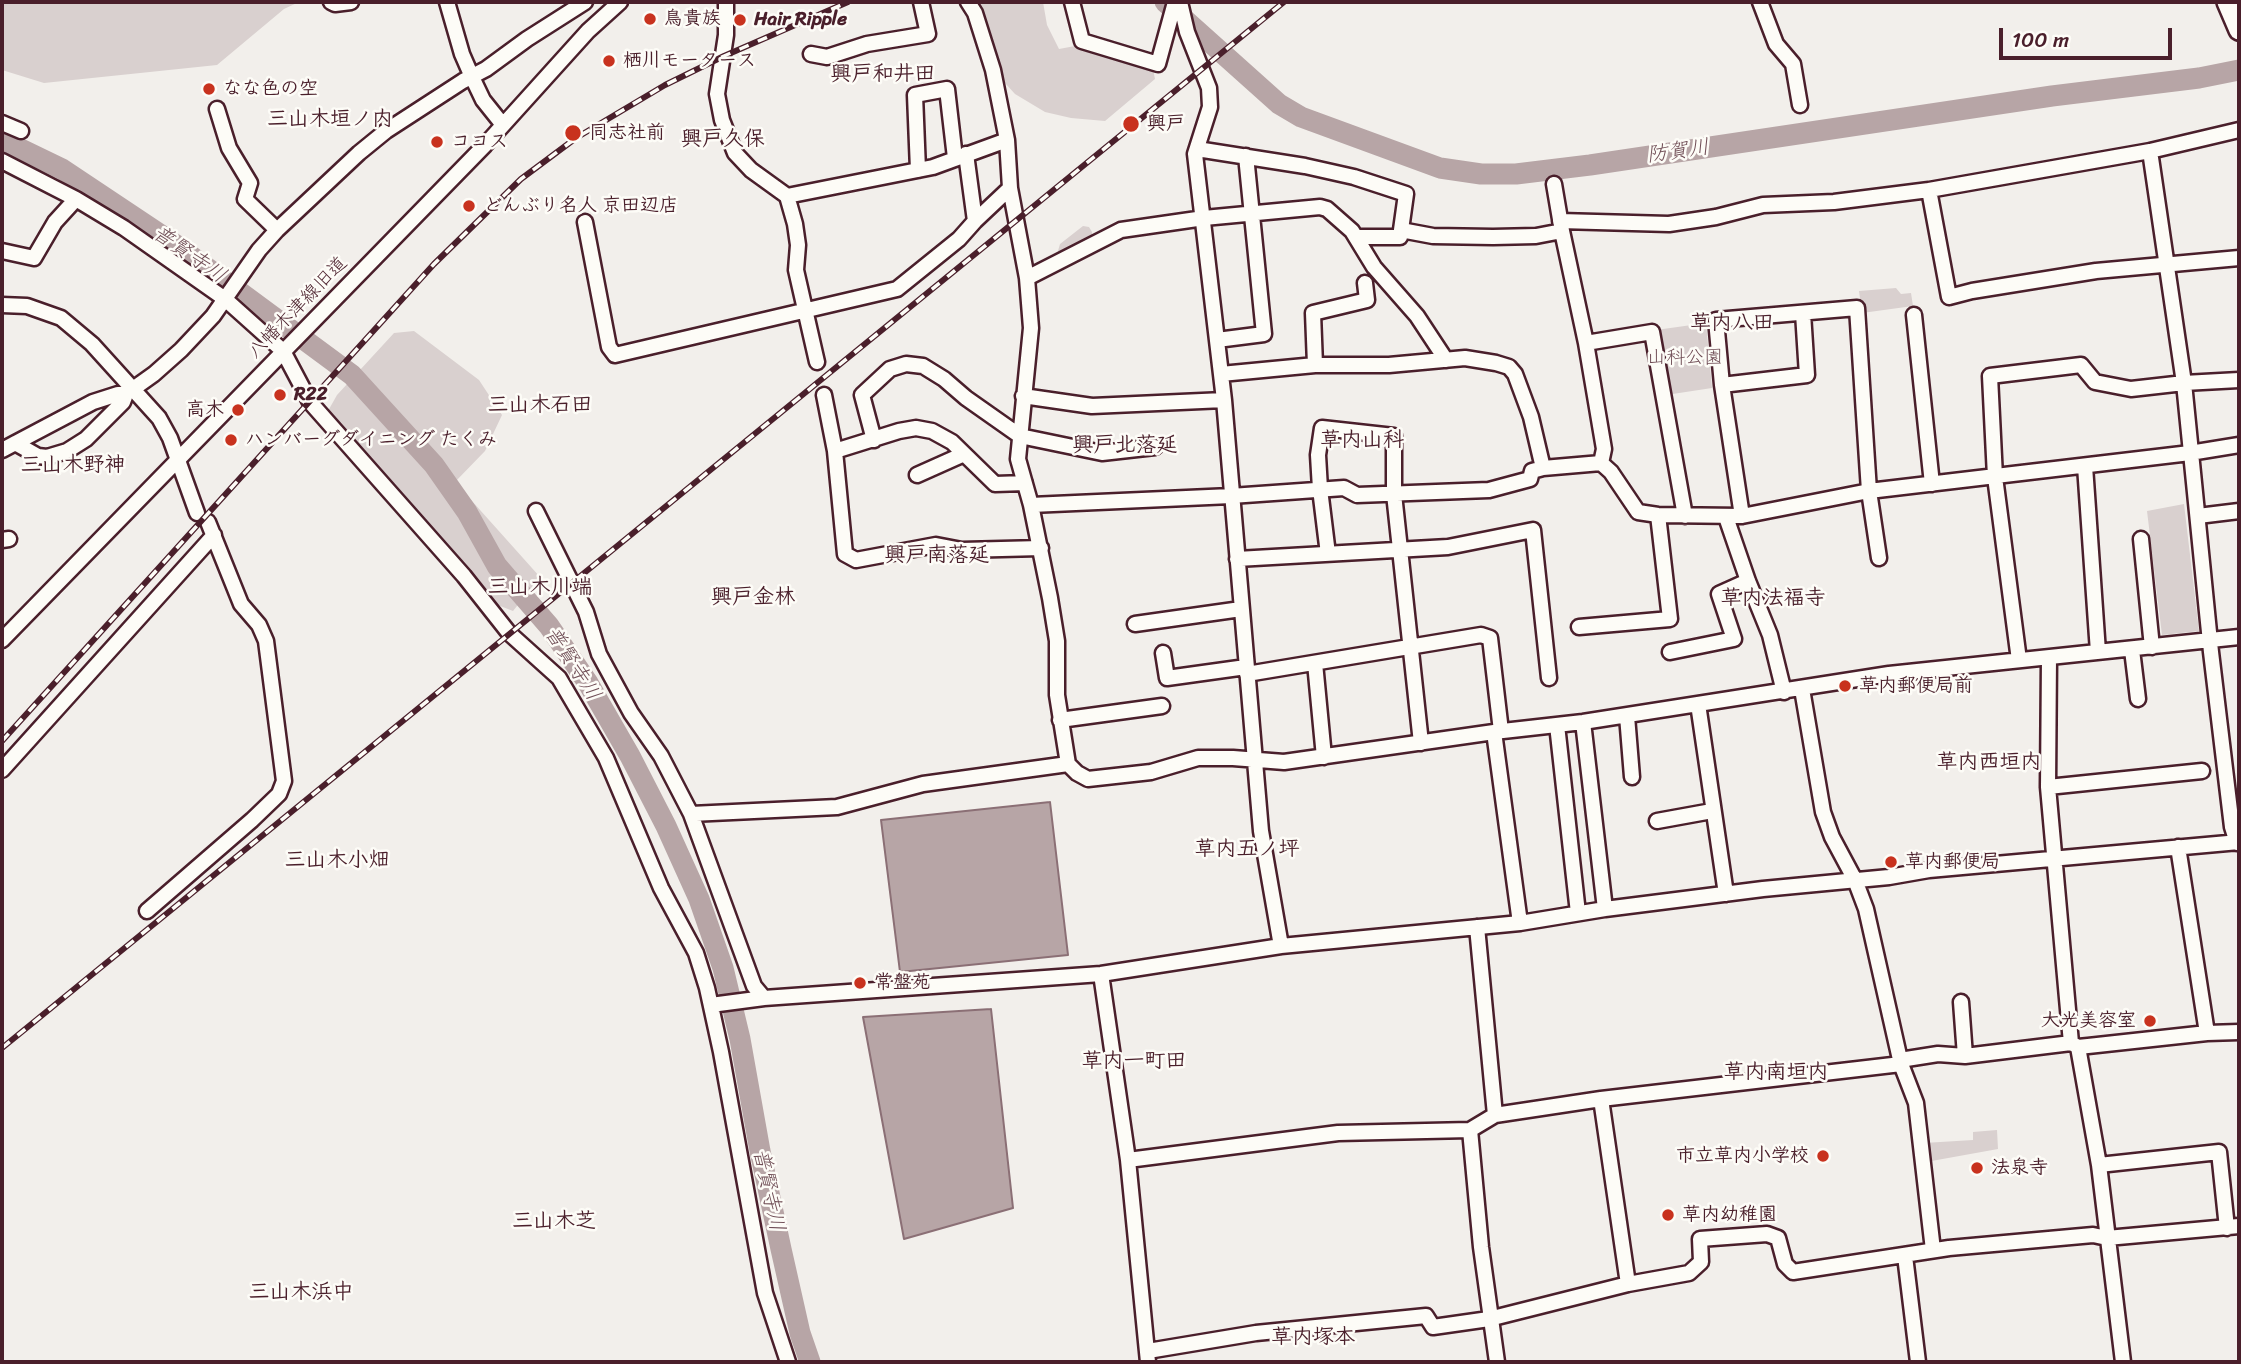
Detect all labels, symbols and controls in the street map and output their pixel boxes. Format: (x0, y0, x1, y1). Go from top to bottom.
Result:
place label: 鳥貴族 (664, 8, 721, 30)
place label: Hair Ripple (754, 9, 847, 31)
marker: 鳥貴族 (642, 11, 658, 27)
marker: Hair Ripple (732, 12, 748, 28)
scale bar (2003, 14, 2176, 58)
text: 100 m (2012, 21, 2069, 59)
place label: 栖川モータース (623, 50, 756, 72)
marker: 栖川モータース (601, 53, 617, 69)
district label: 興戸和井田 (831, 62, 935, 88)
place label: なな色の空 (223, 78, 318, 100)
marker: なな色の空 (201, 81, 217, 97)
district label: 三山木垣ノ内 (267, 107, 393, 133)
place label: 興戸 (1147, 113, 1185, 135)
marker: 興戸 (1121, 114, 1141, 134)
place label: 同志社前 (589, 122, 665, 144)
marker: 同志社前 (563, 123, 583, 143)
district label: 興戸久保 (681, 127, 765, 153)
place label: ココス (451, 131, 508, 153)
marker: ココス (429, 134, 445, 150)
water label: 防賀川 (1645, 135, 1711, 169)
place label: どんぶり名人 京田辺店 (483, 195, 678, 217)
marker: どんぶり名人 京田辺店 (461, 198, 477, 214)
water label: 普賢寺川 (147, 221, 231, 289)
street label: 八幡木津線旧道 (244, 252, 352, 364)
district label: 草内八田 (1690, 311, 1774, 337)
park label: 山科公園 (1647, 347, 1723, 369)
place label: R22 (294, 384, 327, 406)
marker: R22 (272, 387, 288, 403)
district label: 三山木石田 (488, 393, 592, 419)
place label: 高木 (186, 399, 224, 421)
marker: 高木 (230, 402, 246, 418)
district label: 草内山科 (1320, 428, 1404, 454)
place label: ハンバーグダイニング たくみ (245, 429, 497, 451)
marker: ハンバーグダイニング たくみ (223, 432, 239, 448)
district label: 興戸北落延 (1073, 433, 1177, 459)
district label: 三山木野神 (21, 453, 125, 479)
district label: 興戸南落延 (885, 543, 989, 569)
district label: 三山木川端 (488, 575, 592, 601)
district label: 興戸金林 (711, 585, 795, 611)
district label: 草内法福寺 (1721, 586, 1825, 612)
water label: 普賢寺川 (539, 622, 605, 706)
place label: 草内郵便局前 (1859, 675, 1973, 697)
marker: 草内郵便局前 (1837, 678, 1853, 694)
district label: 草内西垣内 (1937, 750, 2041, 776)
district label: 草内五ノ坪 (1195, 837, 1299, 863)
district label: 三山木小畑 (285, 848, 389, 874)
place label: 草内郵便局 (1905, 851, 2000, 873)
marker: 草内郵便局 (1883, 854, 1899, 870)
place label: 常盤苑 (874, 972, 931, 994)
marker: 常盤苑 (852, 975, 868, 991)
place label: 大光美容室 (2041, 1010, 2136, 1032)
marker: 大光美容室 (2142, 1013, 2158, 1029)
district label: 草内一町田 (1082, 1049, 1186, 1075)
district label: 草内南垣内 (1724, 1060, 1828, 1086)
place label: 市立草内小学校 (1676, 1145, 1809, 1167)
water label: 普賢寺川 (747, 1146, 789, 1234)
marker: 市立草内小学校 (1815, 1148, 1831, 1164)
place label: 法泉寺 (1991, 1157, 2048, 1179)
marker: 法泉寺 (1969, 1160, 1985, 1176)
place label: 草内幼稚園 (1682, 1204, 1777, 1226)
marker: 草内幼稚園 (1660, 1207, 1676, 1223)
district label: 三山木芝 (512, 1209, 596, 1235)
district label: 三山木浜中 (249, 1280, 353, 1306)
district label: 草内塚本 (1271, 1325, 1355, 1351)

